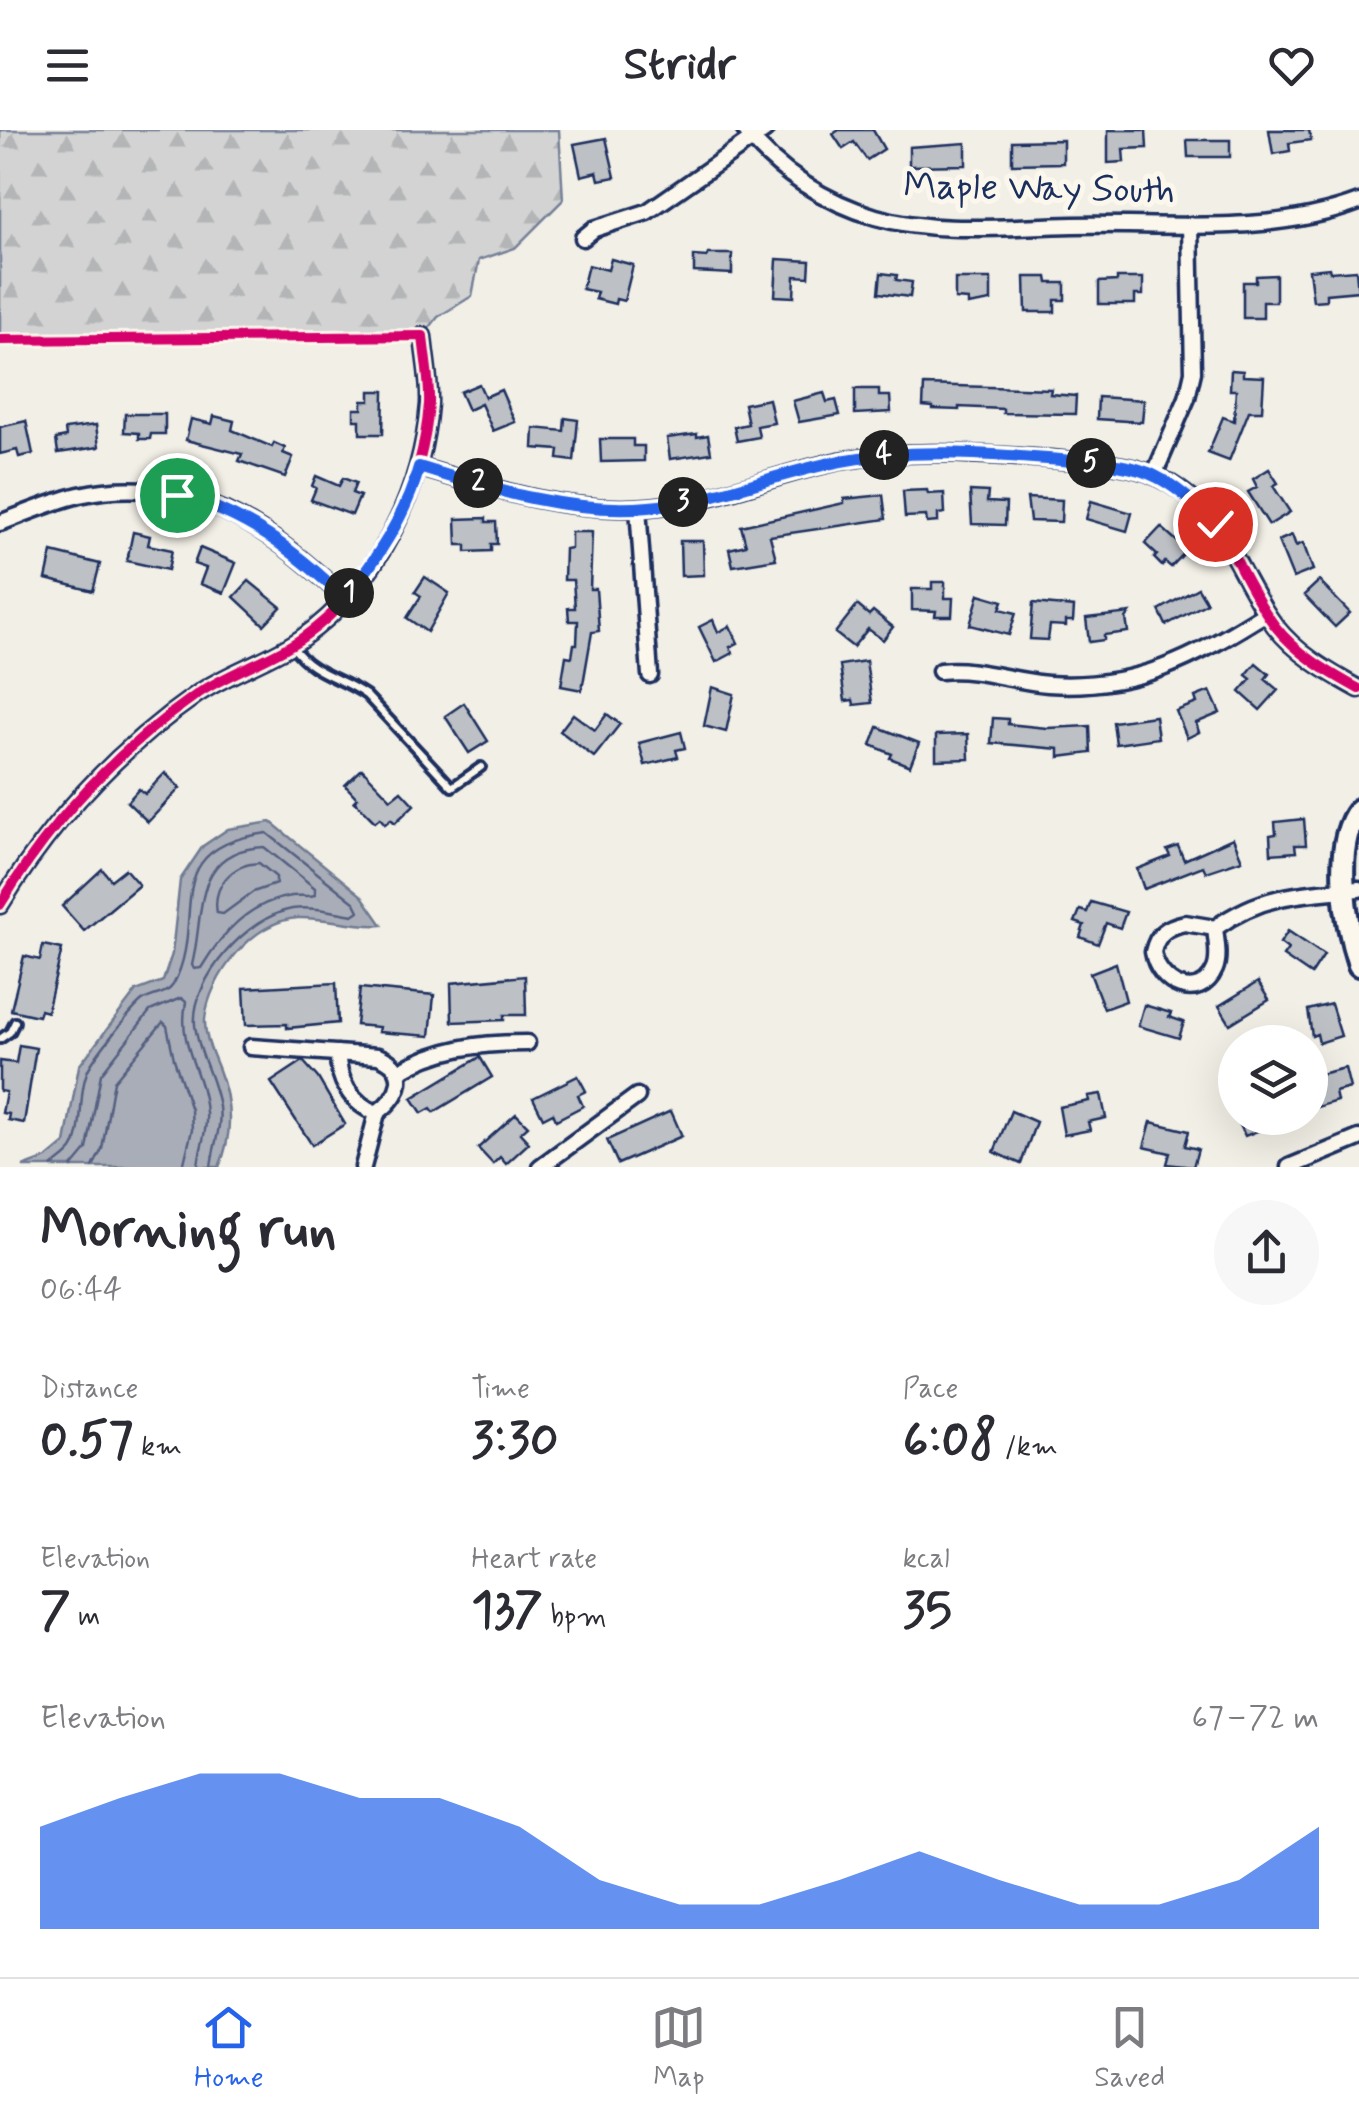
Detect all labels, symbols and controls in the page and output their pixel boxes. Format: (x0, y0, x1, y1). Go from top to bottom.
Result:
text: Stridr (623, 36, 736, 95)
icon: menu (40, 38, 95, 93)
icon: heart (1264, 38, 1319, 93)
street label: Maple Way South (903, 162, 1175, 216)
pin: 4 (859, 430, 909, 480)
text: 4 (876, 436, 892, 473)
pin: 5 (1066, 438, 1116, 488)
text: 5 (1083, 444, 1099, 481)
pin (135, 453, 220, 538)
pin: 2 (453, 458, 503, 508)
text: 2 (471, 464, 485, 501)
icon: arrive (150, 468, 205, 523)
pin: 3 (658, 477, 708, 527)
pin (1173, 482, 1258, 567)
text: 3 (677, 483, 689, 520)
icon: check (1188, 497, 1243, 552)
pin: 1 (324, 568, 374, 618)
text: 1 (343, 574, 355, 611)
map controls (1218, 1025, 1328, 1135)
button: layers (1218, 1025, 1328, 1135)
text: Morning run (40, 1195, 337, 1267)
button: share (1214, 1200, 1319, 1305)
text: 06:44 (40, 1269, 122, 1311)
text: Distance (40, 1371, 138, 1408)
text: Time (471, 1371, 530, 1408)
text: Pace (903, 1371, 958, 1408)
text: 0.57 (40, 1408, 134, 1474)
text: 3:30 (471, 1408, 558, 1474)
text: 6:08 (903, 1408, 997, 1474)
text: km (134, 1429, 182, 1466)
text: /km (997, 1429, 1058, 1466)
text: Elevation (40, 1541, 150, 1578)
text: Heart rate (471, 1541, 597, 1578)
text: kcal (903, 1541, 950, 1578)
text: 7 (40, 1578, 70, 1644)
text: 137 (471, 1578, 543, 1644)
text: 35 (903, 1578, 952, 1644)
text: m (70, 1599, 100, 1636)
text: bpm (543, 1599, 607, 1636)
text: Elevation (40, 1697, 166, 1739)
text: 67–72 m (1191, 1697, 1319, 1739)
tab: Home (194, 2000, 264, 2097)
tab: Map (651, 2000, 706, 2097)
tab: Saved (1094, 2000, 1165, 2097)

